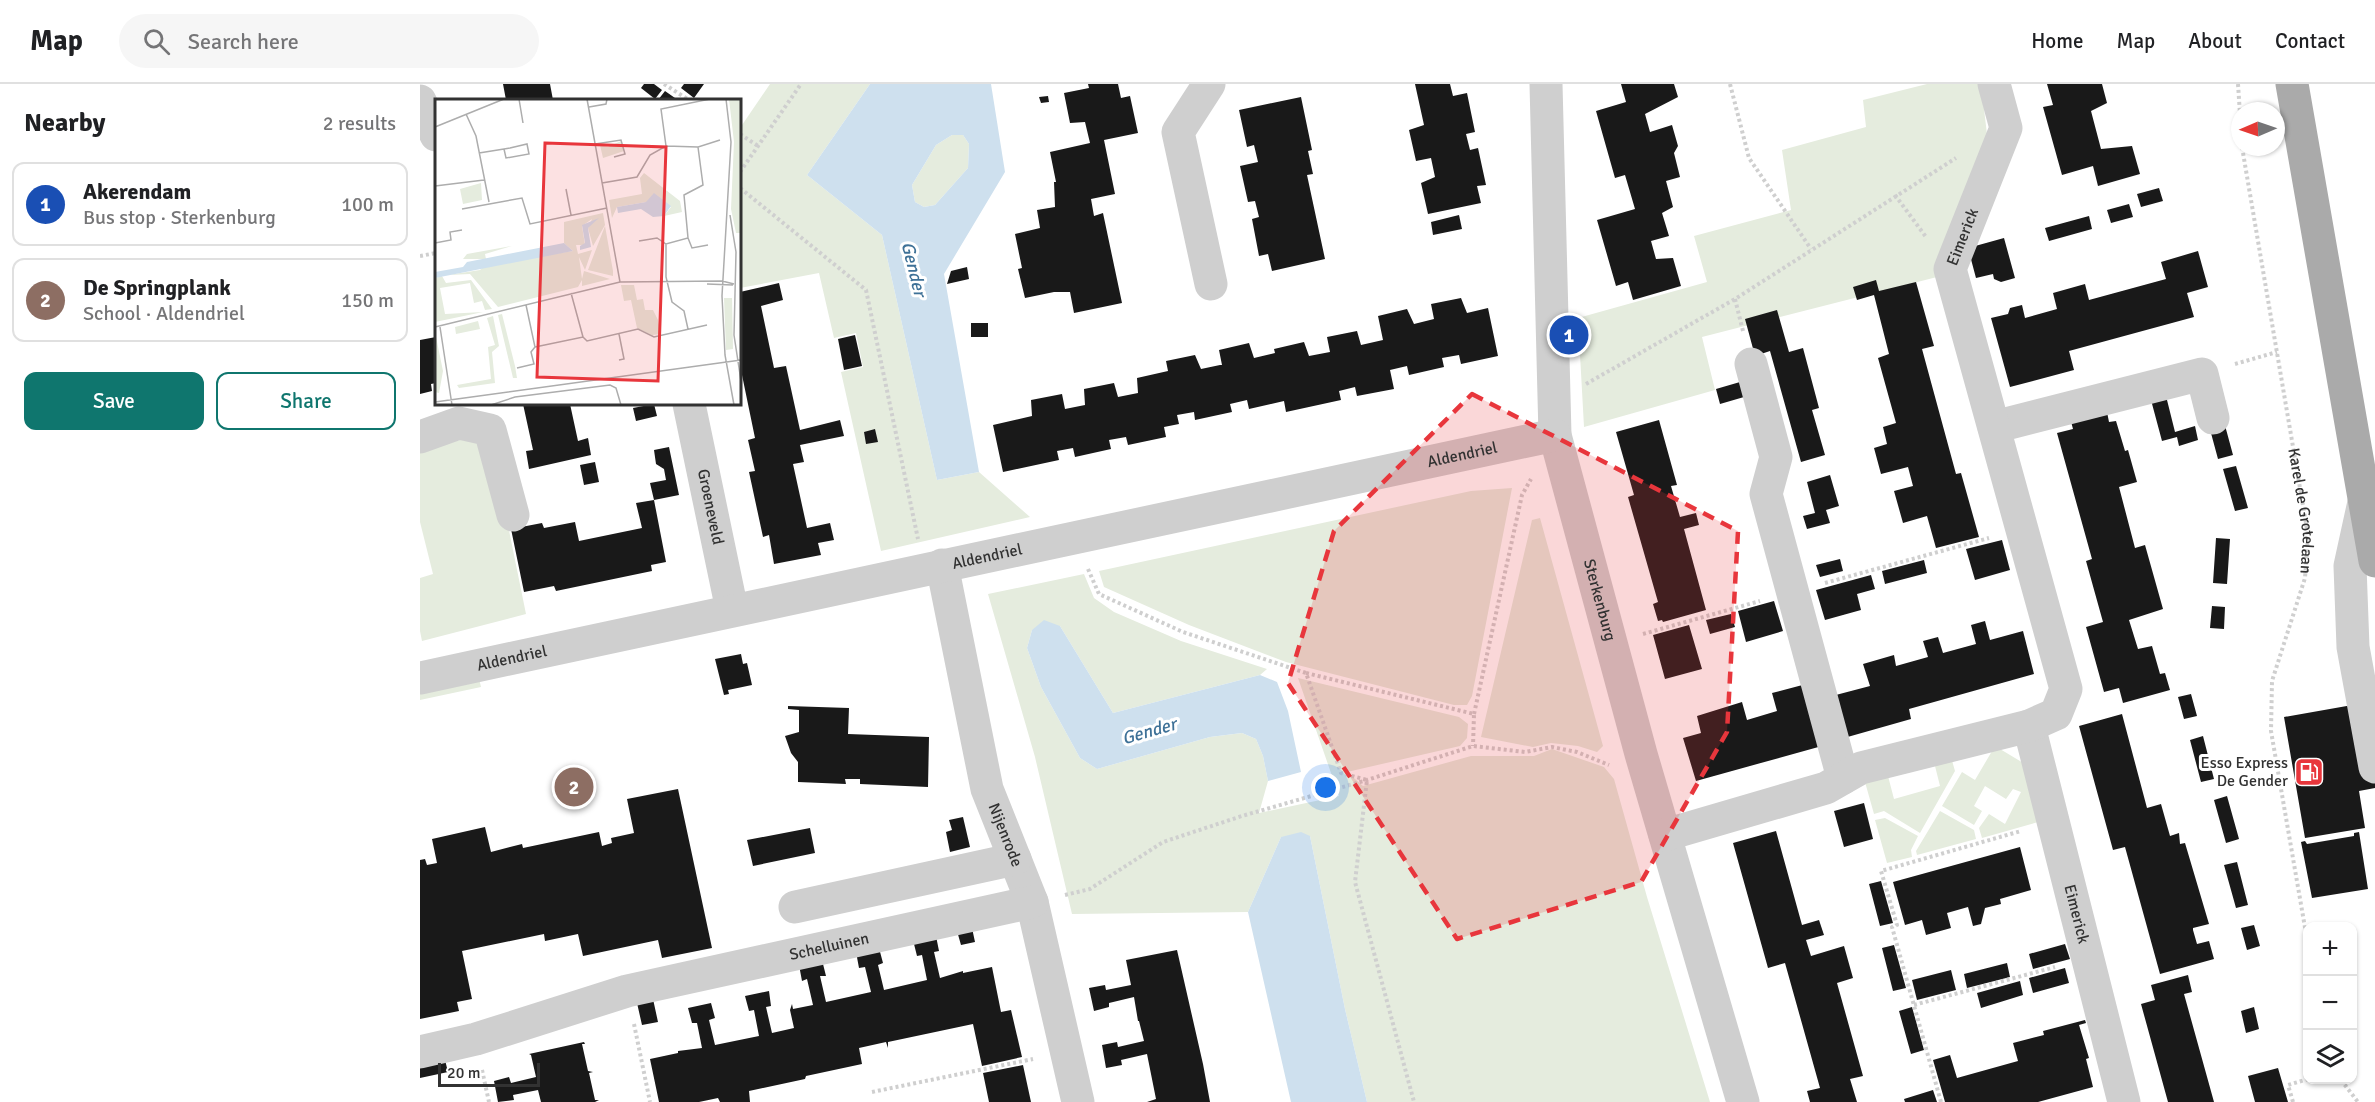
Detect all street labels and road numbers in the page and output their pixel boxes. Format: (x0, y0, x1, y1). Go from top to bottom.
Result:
street label: Eimerick (1942, 205, 1983, 269)
street label: Aldendriel (1425, 438, 1500, 472)
street label: Karel de Grotelaan (2283, 447, 2318, 574)
street label: Groeneveld (693, 467, 728, 547)
street label: Aldendriel (950, 539, 1024, 574)
street label: Sterkenburg (1579, 557, 1620, 643)
street label: Aldendriel (475, 641, 549, 676)
street label: Nijenrode (984, 800, 1027, 870)
street label: Eimerick (2059, 882, 2094, 946)
street label: Schelluinen (788, 928, 871, 965)

